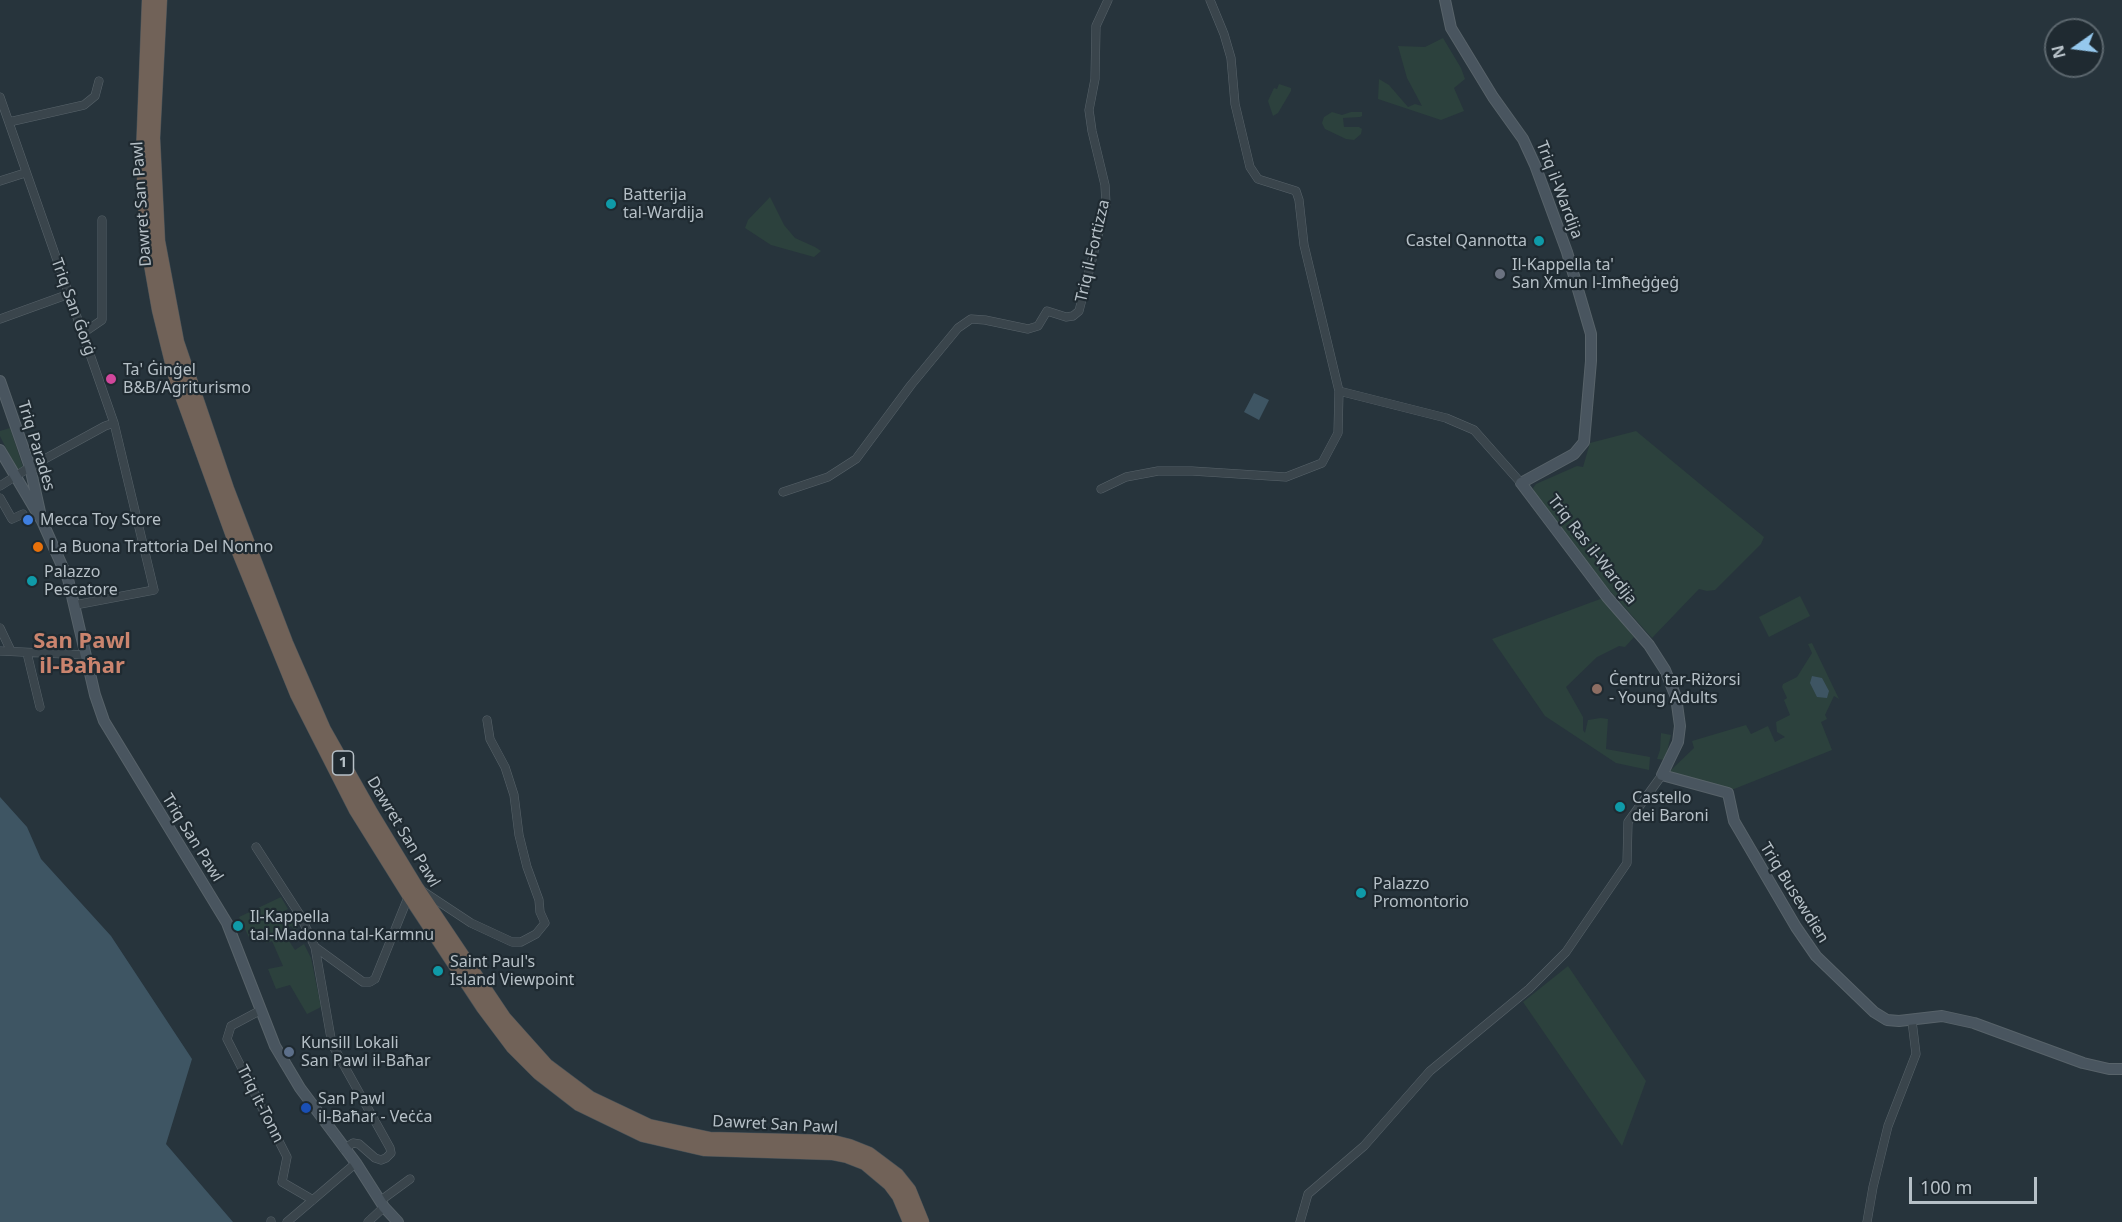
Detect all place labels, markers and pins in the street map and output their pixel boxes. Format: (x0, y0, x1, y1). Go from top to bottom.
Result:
place label: Batterija tal-Wardija (623, 185, 704, 223)
marker: Batterija tal-Wardija (604, 197, 618, 211)
place label: Castel Qannotta (1406, 231, 1527, 251)
marker: Castel Qannotta (1532, 234, 1546, 248)
place label: Il-Kappella ta' San Xmun l-Imħeġġeġ (1512, 255, 1679, 293)
marker: Il-Kappella ta' San Xmun l-Imħeġġeġ (1493, 267, 1507, 281)
place label: Ta' Ġinġel B&B/Agriturismo (123, 360, 251, 398)
marker: Ta' Ġinġel B&B/Agriturismo (104, 372, 118, 386)
place label: Mecca Toy Store (40, 510, 161, 530)
marker: Mecca Toy Store (21, 513, 35, 527)
place label: La Buona Trattoria Del Nonno (50, 537, 273, 557)
marker: La Buona Trattoria Del Nonno (31, 540, 45, 554)
place label: Palazzo Pescatore (44, 562, 118, 600)
marker: Palazzo Pescatore (25, 574, 39, 588)
place label: Ċentru tar-Riżorsi - Young Adults (1609, 670, 1741, 708)
marker: Ċentru tar-Riżorsi - Young Adults (1590, 682, 1604, 696)
place label: Castello dei Baroni (1632, 788, 1709, 826)
marker: Castello dei Baroni (1613, 800, 1627, 814)
place label: Palazzo Promontorio (1373, 874, 1469, 912)
marker: Palazzo Promontorio (1354, 886, 1368, 900)
place label: Il-Kappella tal-Madonna tal-Karmnu (250, 907, 434, 945)
marker: Il-Kappella tal-Madonna tal-Karmnu (231, 919, 245, 933)
place label: Saint Paul's Island Viewpoint (450, 952, 574, 990)
marker: Saint Paul's Island Viewpoint (431, 964, 445, 978)
place label: Kunsill Lokali San Pawl il-Baħar (301, 1033, 431, 1071)
marker: Kunsill Lokali San Pawl il-Baħar (282, 1045, 296, 1059)
place label: San Pawl il-Baħar - Veċċa (318, 1089, 432, 1127)
marker: San Pawl il-Baħar - Veċċa (299, 1101, 313, 1115)

